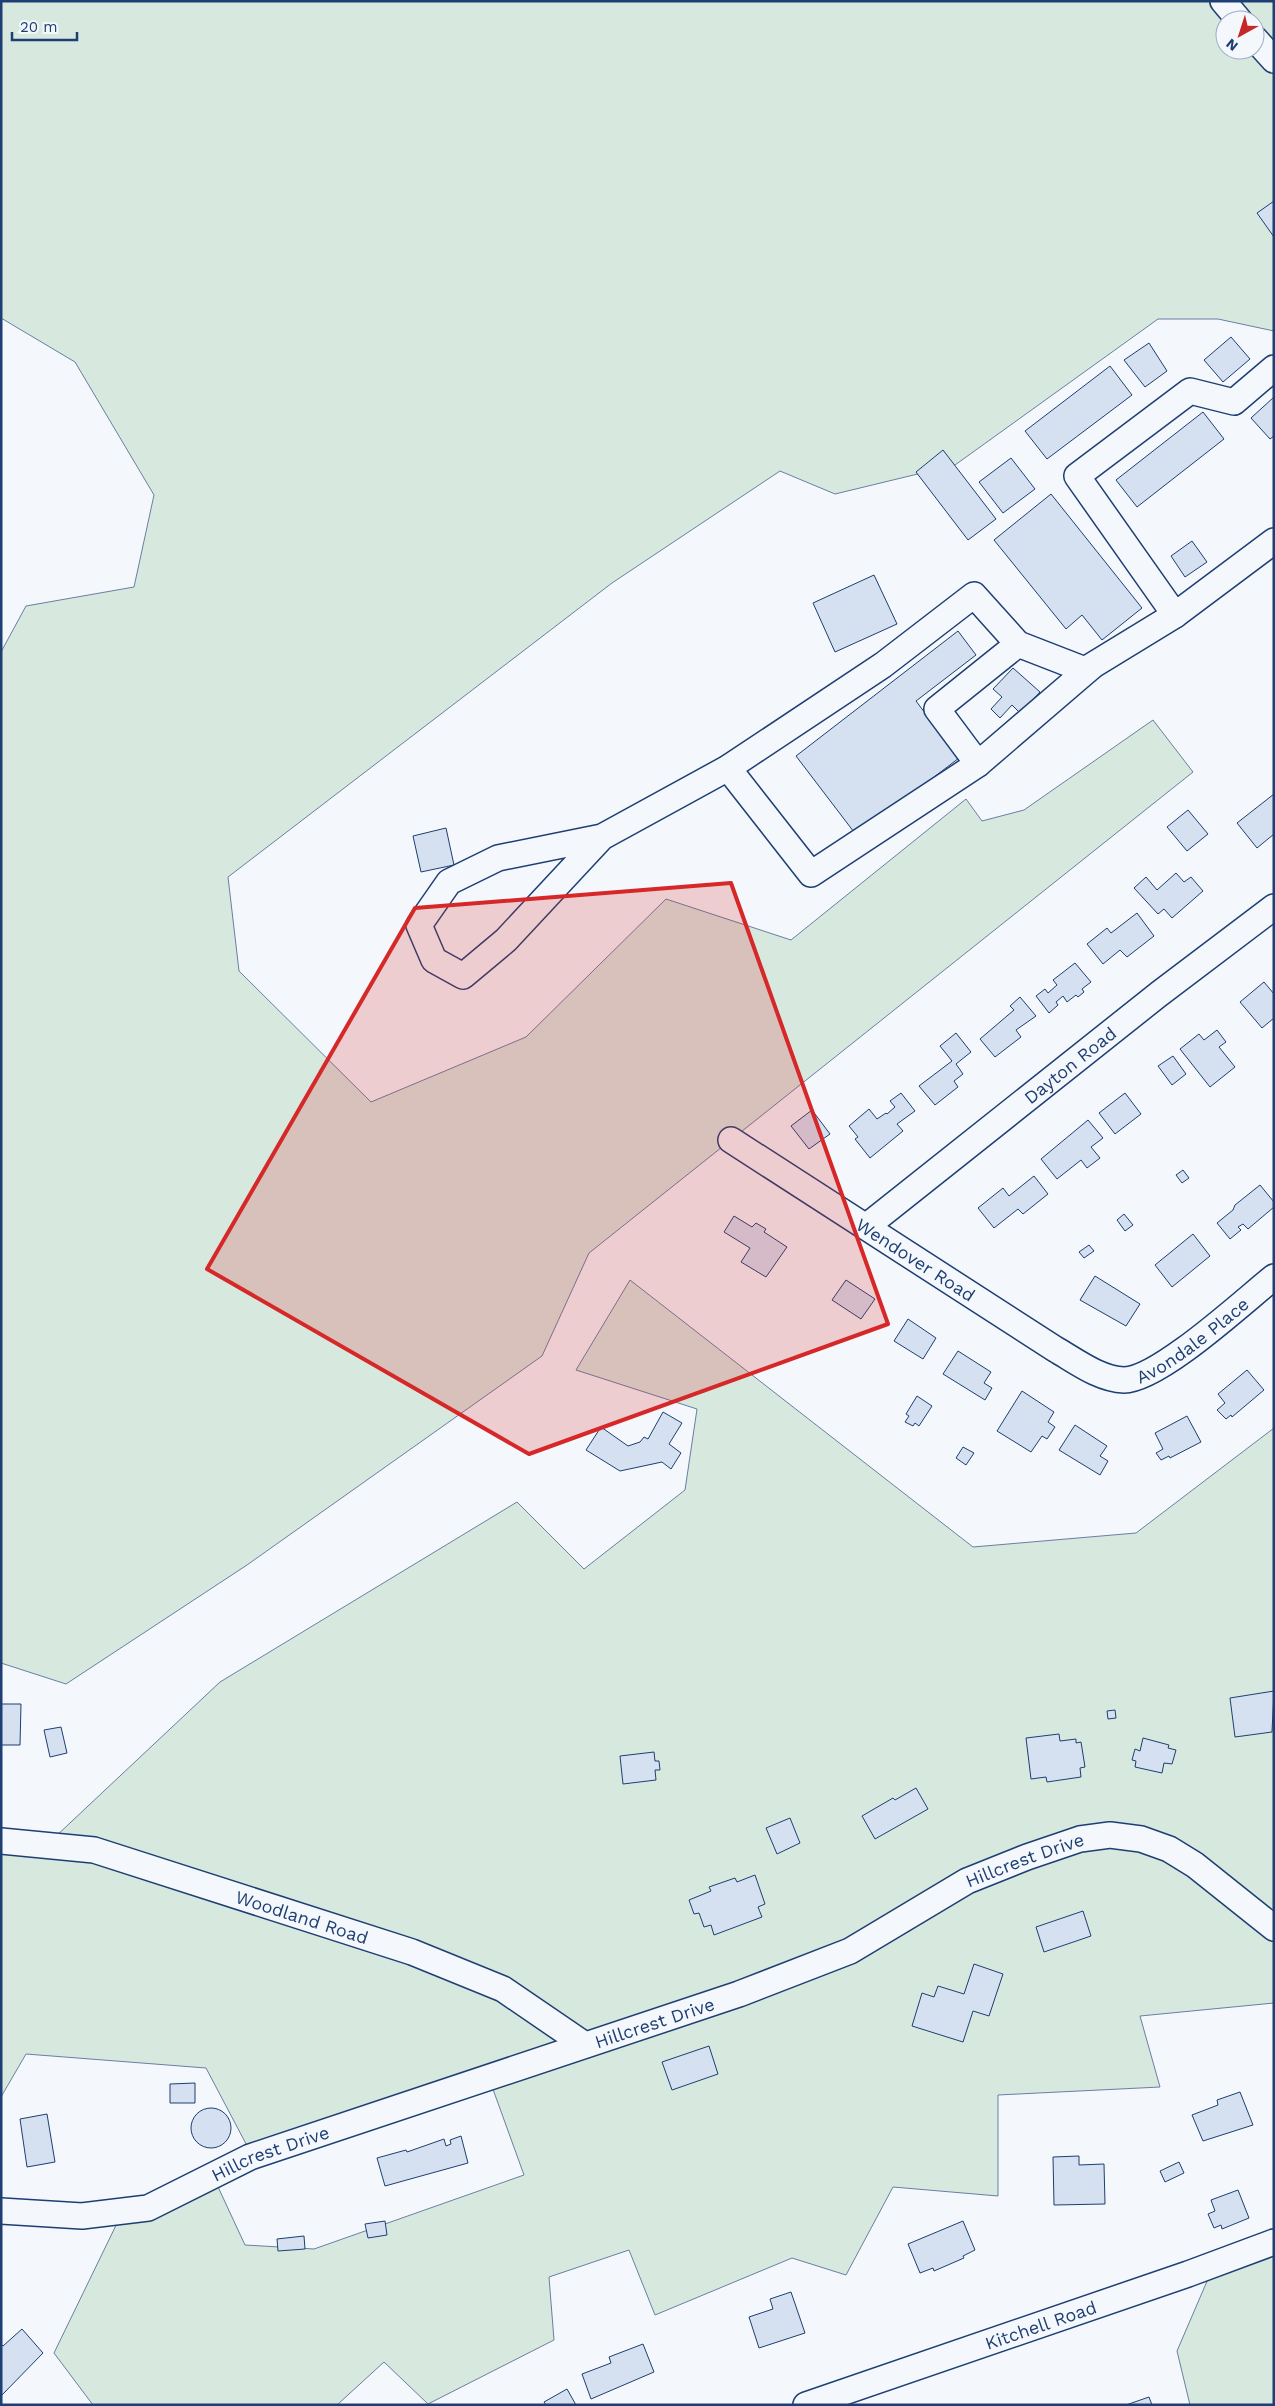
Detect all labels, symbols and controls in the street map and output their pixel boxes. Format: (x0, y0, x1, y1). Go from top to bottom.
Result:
scale bar (12, 10, 78, 42)
north arrow (1215, 10, 1265, 60)
text: 20 m (20, 18, 58, 36)
text: N (1223, 36, 1241, 55)
street label: Dayton Road (1020, 1022, 1120, 1108)
street label: Wendover Road (853, 1213, 979, 1305)
street label: Avondale Place (1133, 1293, 1252, 1387)
street label: Hillcrest Drive (962, 1828, 1086, 1891)
street label: Woodland Road (233, 1886, 371, 1948)
street label: Hillcrest Drive (592, 1993, 717, 2052)
street label: Hillcrest Drive (208, 2121, 332, 2185)
street label: Kitchell Road (982, 2296, 1099, 2353)

